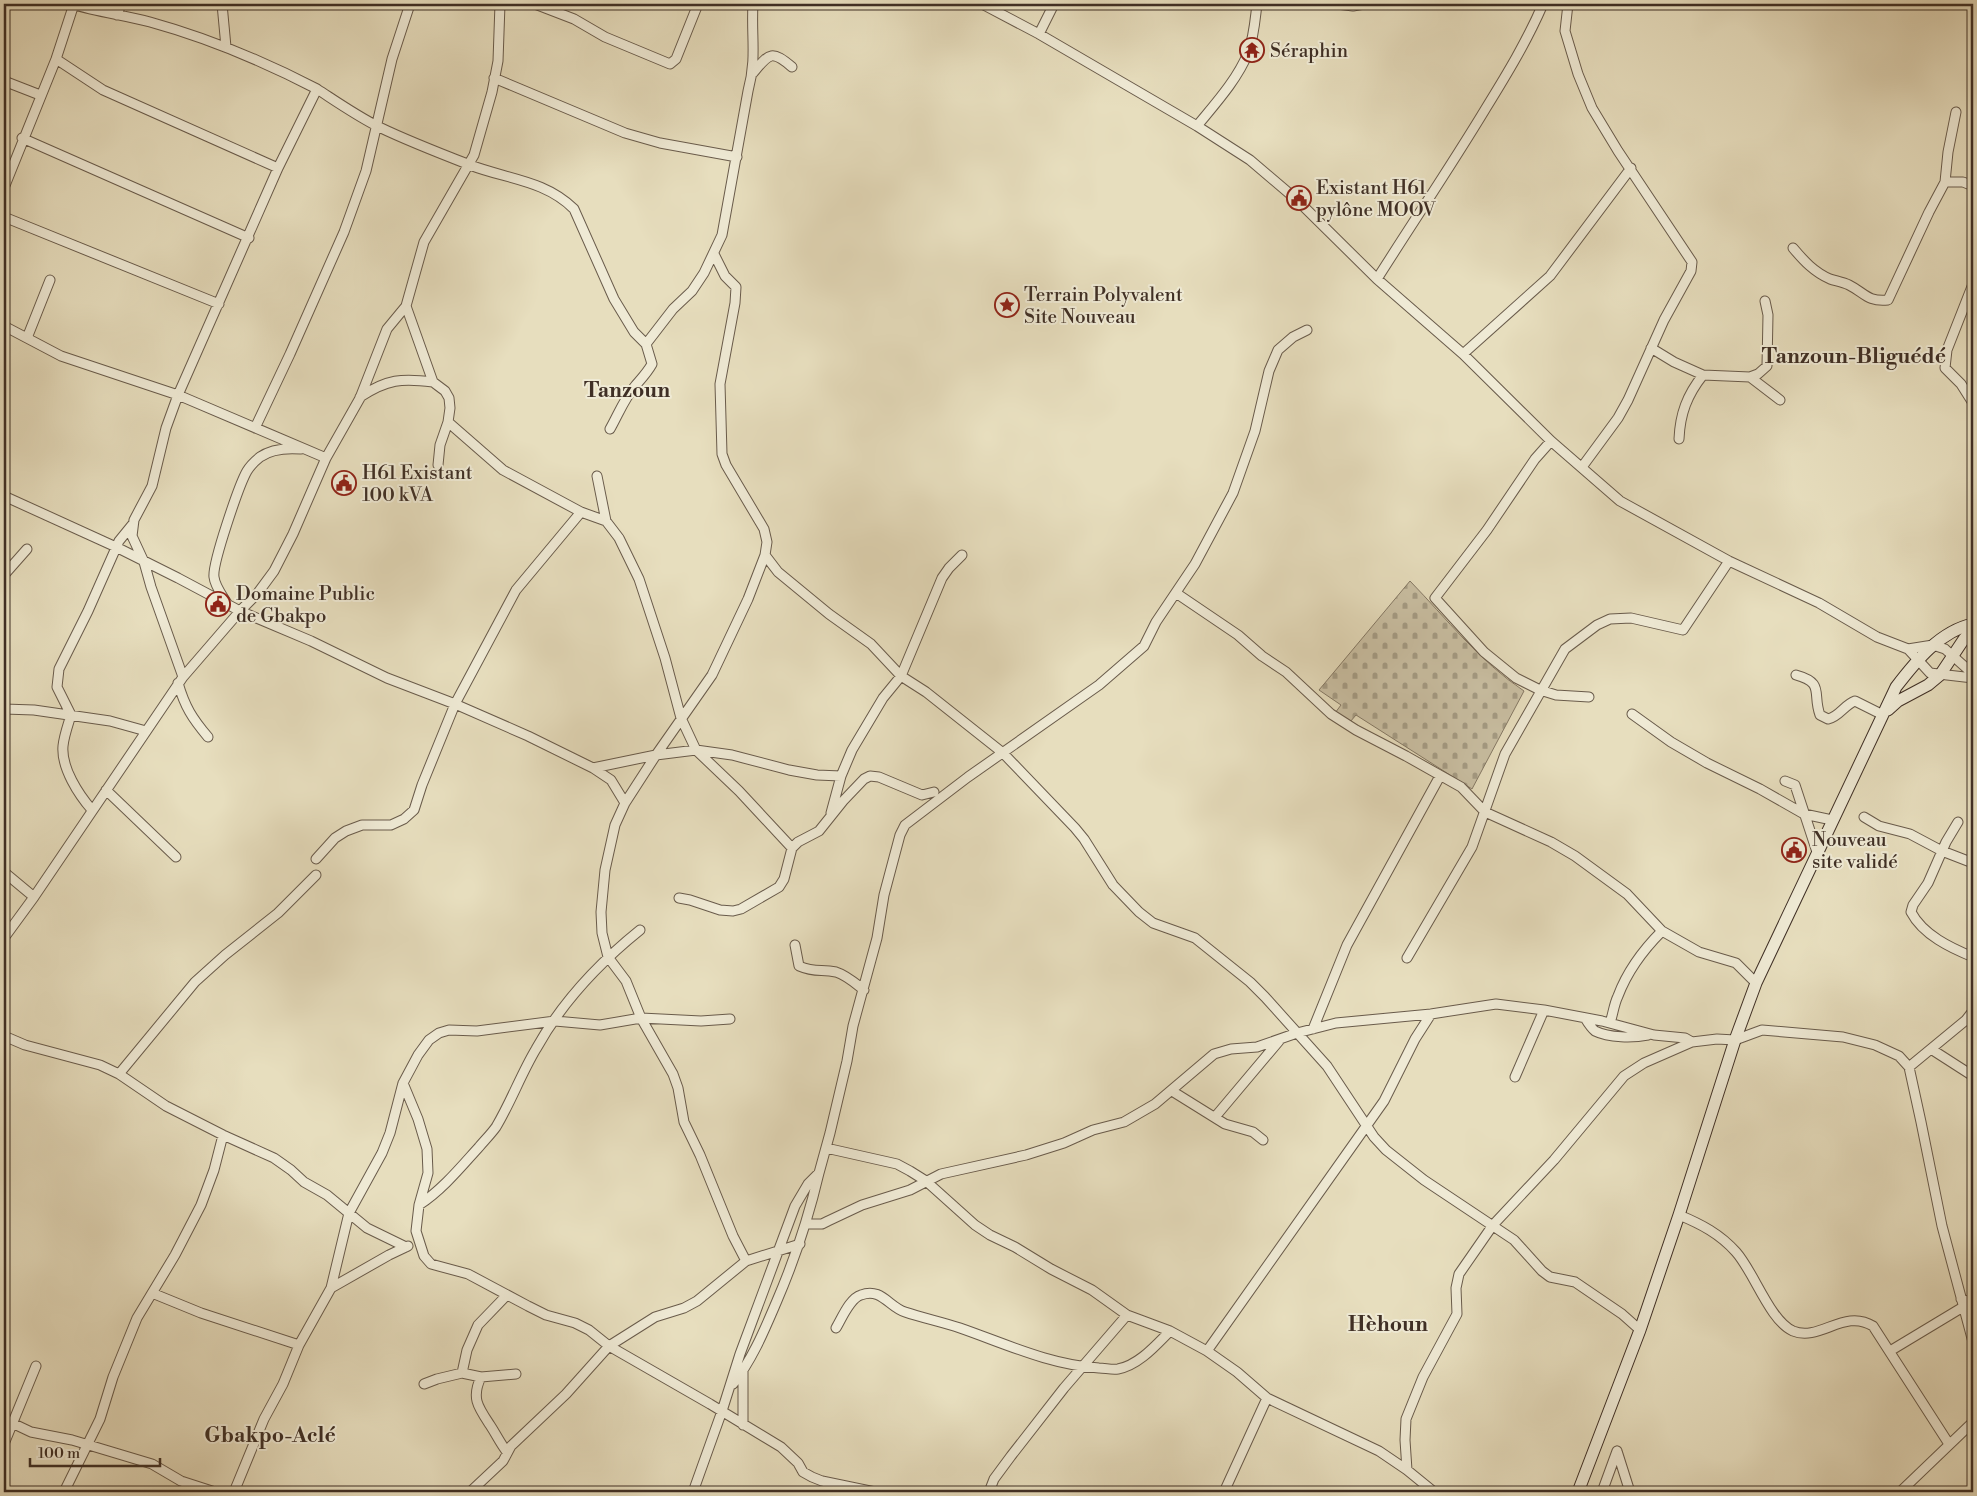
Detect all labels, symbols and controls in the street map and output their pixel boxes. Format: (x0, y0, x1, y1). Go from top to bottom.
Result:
temple icon: Séraphin (1239, 37, 1265, 63)
place label: Séraphin (1270, 39, 1348, 63)
place label: Existant H61 pylône MOOV (1316, 176, 1436, 222)
public building icon: Existant H61 pylône MOOV (1286, 185, 1312, 211)
place label: Terrain Polyvalent Site Nouveau (1024, 283, 1183, 329)
place icon: Terrain Polyvalent Site Nouveau (994, 292, 1020, 318)
district label: Tanzoun-Bliguédé (1762, 344, 1946, 370)
district label: Tanzoun (584, 378, 670, 404)
place label: H61 Existant 100 kVA (362, 461, 473, 507)
public building icon: H61 Existant 100 kVA (331, 470, 357, 496)
place label: Domaine Public de Gbakpo (236, 582, 375, 628)
public building icon: Domaine Public de Gbakpo (205, 591, 231, 617)
place label: Nouveau site validé (1812, 828, 1898, 874)
public building icon: Nouveau site validé (1781, 837, 1807, 863)
district label: Hèhoun (1348, 1312, 1428, 1338)
district label: Gbakpo-Aclé (204, 1423, 336, 1449)
scale bar (30, 1436, 160, 1468)
text: 100 m (38, 1444, 80, 1463)

